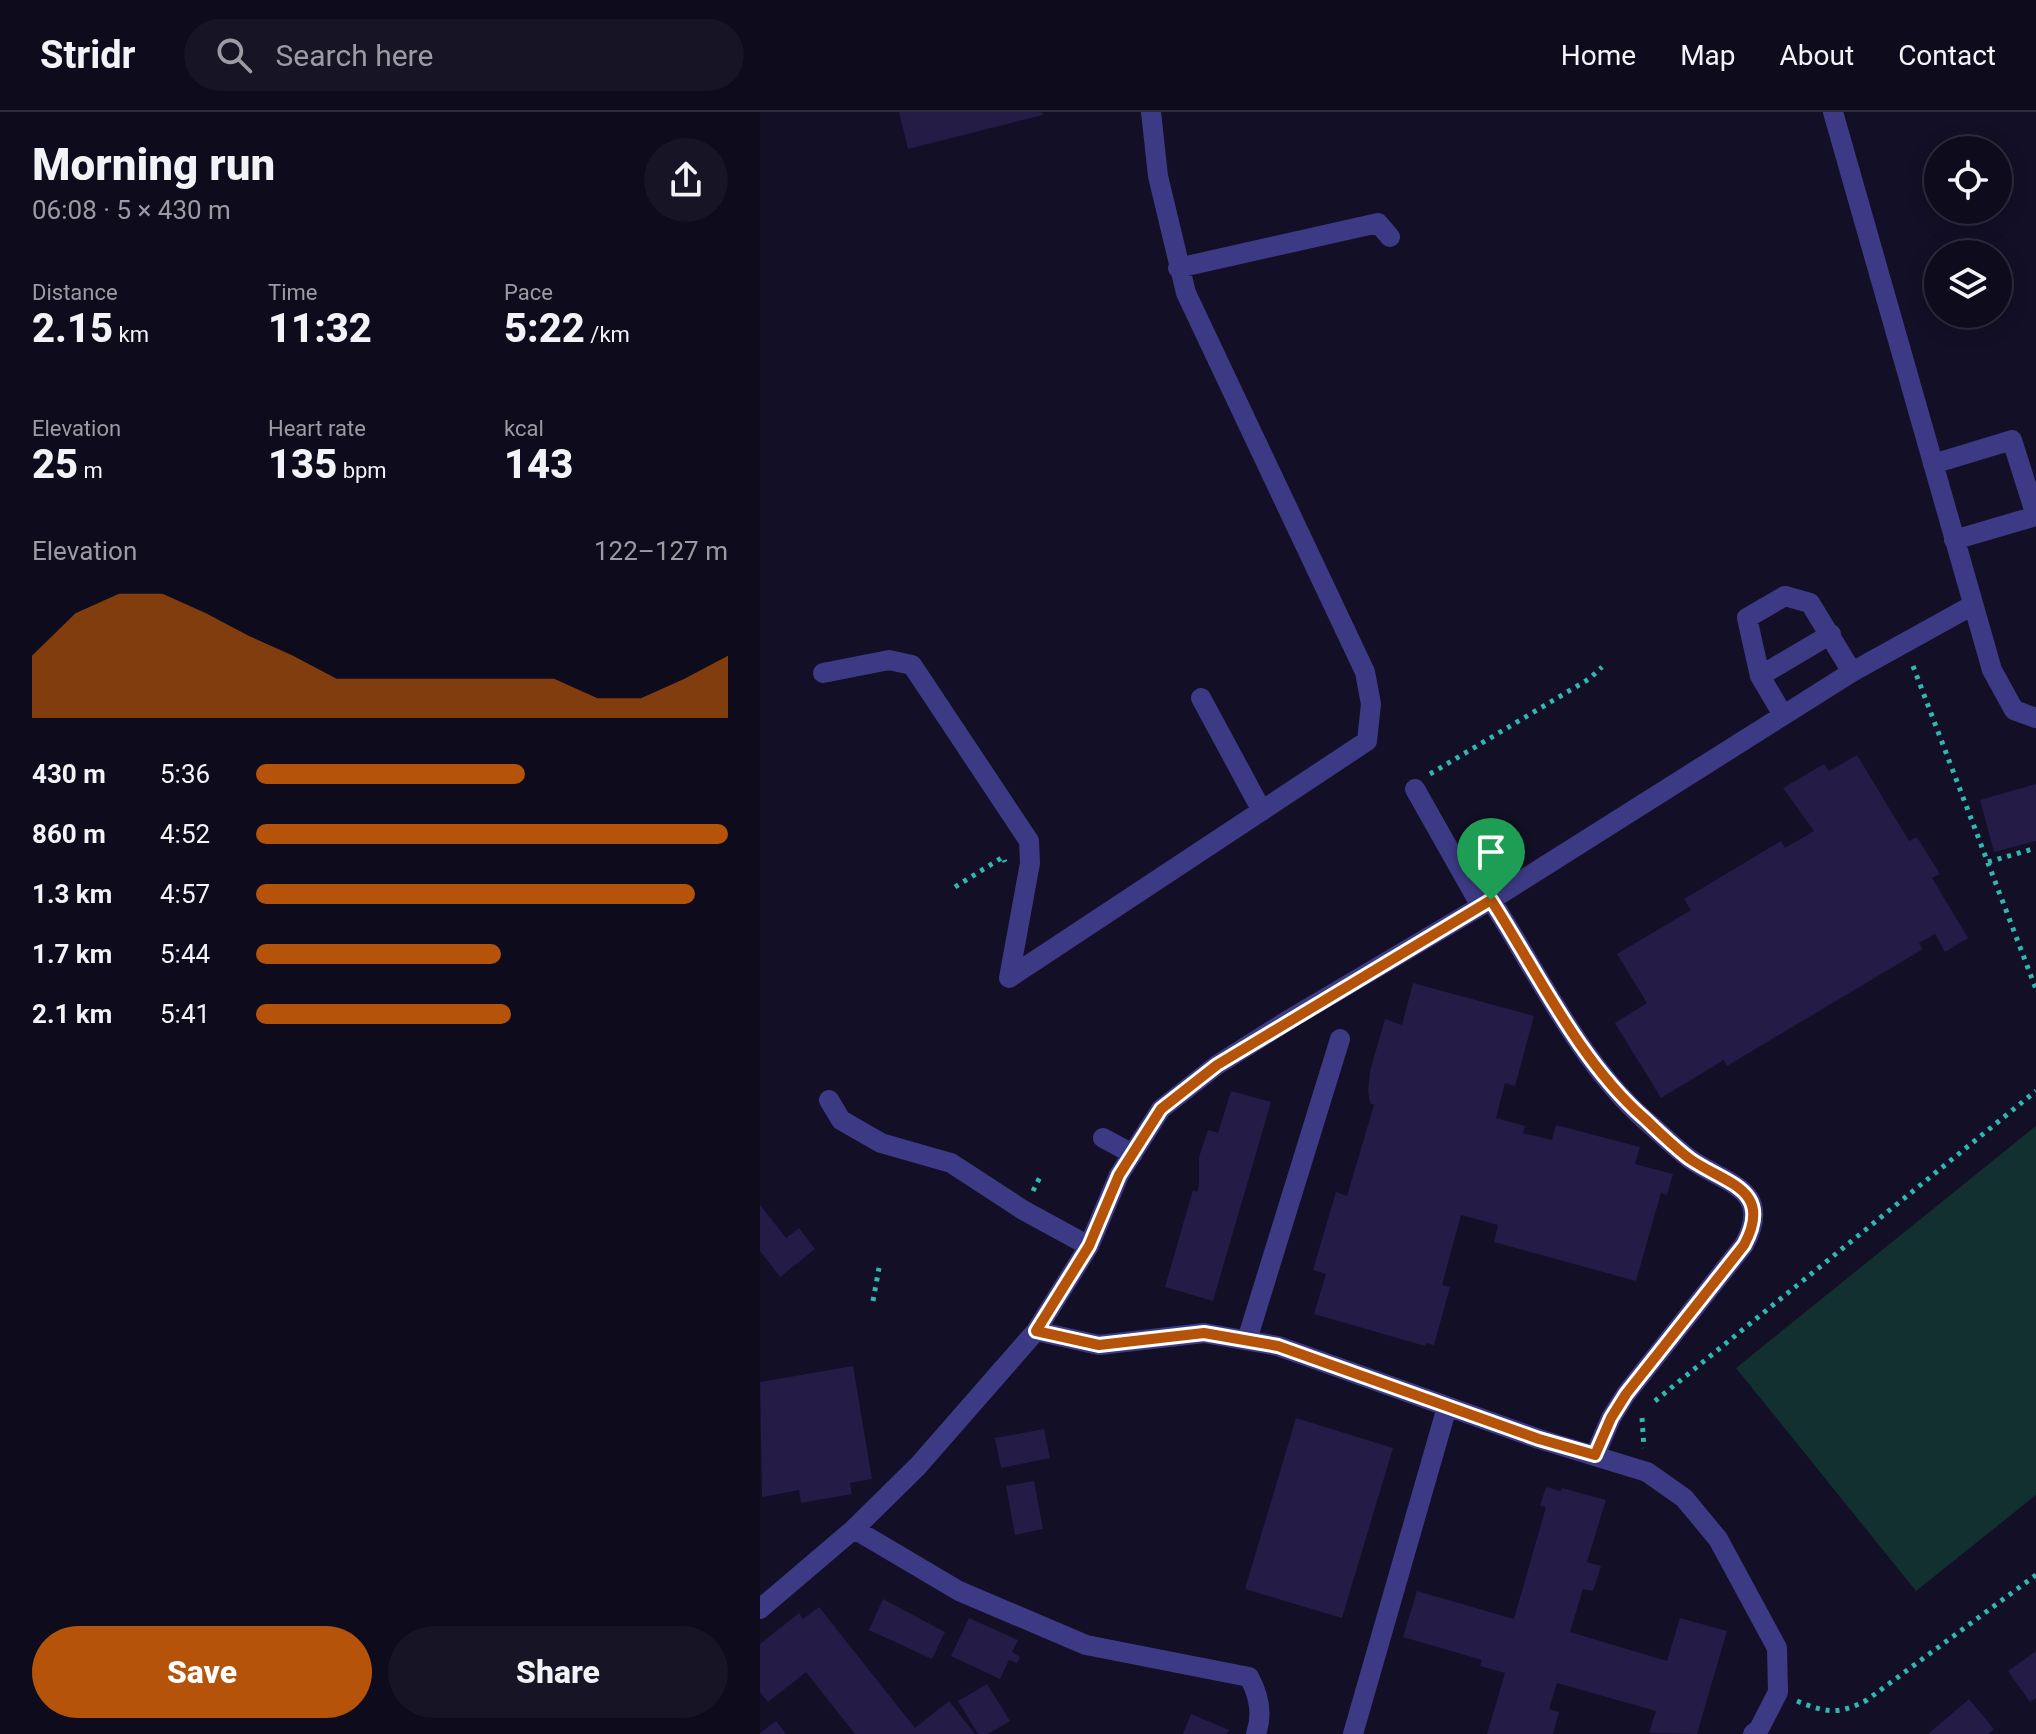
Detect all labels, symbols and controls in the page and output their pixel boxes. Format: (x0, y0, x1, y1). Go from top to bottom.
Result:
search box (184, 19, 744, 91)
text: Stridr (40, 33, 136, 77)
icon: search (212, 33, 256, 77)
text: Search here (276, 38, 433, 73)
text: Home (1561, 39, 1636, 72)
text: Map (1680, 39, 1736, 72)
text: About (1780, 39, 1854, 72)
text: Contact (1898, 39, 1996, 72)
map controls (1924, 136, 2012, 328)
button: locate (1924, 136, 2012, 224)
button: share (644, 138, 728, 222)
text: Morning run (32, 139, 275, 191)
text: 06:08 · 5 × 430 m (32, 195, 231, 225)
button: layers (1924, 240, 2012, 328)
text: Distance (32, 280, 118, 305)
text: Time (268, 280, 317, 305)
text: Pace (504, 280, 553, 305)
text: 2.15 (32, 305, 113, 352)
text: 11:32 (268, 305, 372, 352)
text: 5:22 (504, 305, 585, 352)
text: km (113, 322, 149, 347)
text: /km (585, 322, 630, 347)
text: Elevation (32, 416, 121, 441)
text: Heart rate (268, 416, 366, 441)
text: kcal (504, 416, 544, 441)
text: 25 (32, 441, 78, 488)
text: 135 (268, 441, 337, 488)
text: 143 (504, 441, 573, 488)
text: m (78, 458, 103, 483)
text: bpm (337, 458, 387, 483)
text: Elevation (32, 536, 137, 566)
text: 122–127 m (594, 536, 728, 566)
text: 430 m (32, 759, 106, 789)
text: 5:36 (160, 759, 210, 789)
pin (1457, 818, 1525, 900)
text: 860 m (32, 819, 106, 849)
text: 4:52 (160, 819, 210, 849)
icon: arrive (1469, 830, 1513, 874)
text: 1.3 km (32, 879, 112, 909)
text: 4:57 (160, 879, 210, 909)
text: 1.7 km (32, 939, 112, 969)
text: 5:44 (160, 939, 210, 969)
text: 2.1 km (32, 999, 112, 1029)
text: 5:41 (160, 999, 210, 1029)
button: Save (32, 1626, 372, 1718)
button: Share (388, 1626, 728, 1718)

